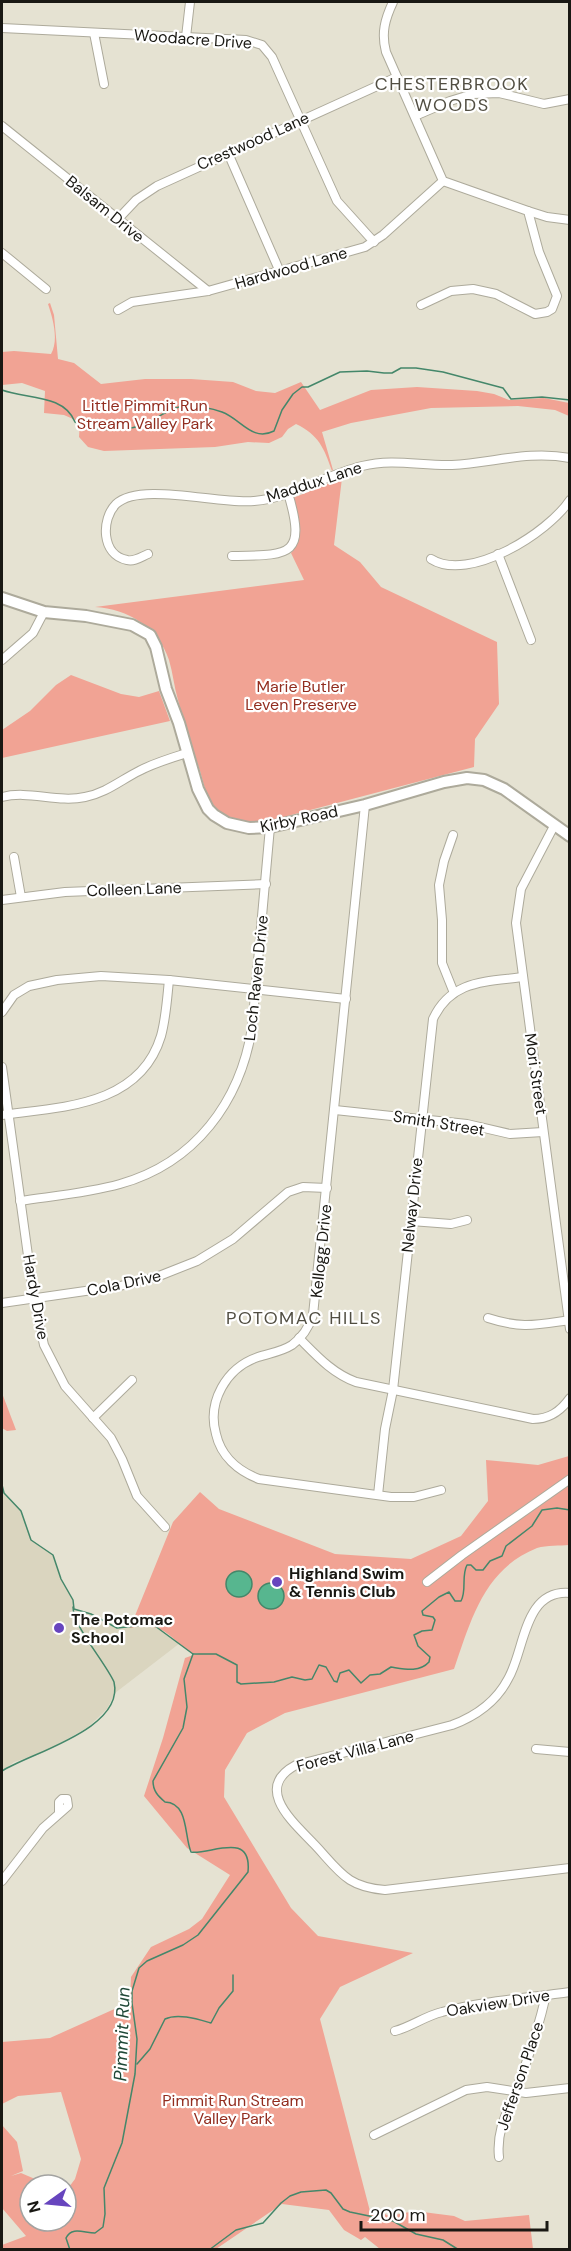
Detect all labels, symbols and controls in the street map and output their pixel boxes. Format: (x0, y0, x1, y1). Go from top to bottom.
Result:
street label: Woodacre Drive (133, 24, 253, 54)
district label: CHESTERBROOK WOODS (375, 72, 529, 117)
street label: Crestwood Lane (194, 107, 312, 175)
street label: Balsam Drive (61, 171, 149, 247)
street label: Hardwood Lane (232, 242, 350, 294)
park label: Little Pimmit Run Stream Valley Park (77, 395, 213, 434)
street label: Maddux Lane (264, 457, 364, 507)
park label: Marie Butler Leven Preserve (245, 676, 357, 715)
street label: Kirby Road (258, 801, 340, 837)
street label: Colleen Lane (86, 877, 182, 901)
street label: Loch Raven Drive (239, 914, 273, 1042)
street label: Mori Street (520, 1032, 552, 1116)
street label: Smith Street (392, 1105, 486, 1141)
street label: Nelway Drive (397, 1157, 427, 1253)
street label: Kellogg Drive (306, 1203, 336, 1299)
street label: Hardy Drive (18, 1253, 54, 1341)
street label: Cola Drive (85, 1265, 163, 1301)
district label: POTOMAC HILLS (226, 1306, 382, 1330)
place label: Highland Swim & Tennis Club (289, 1563, 404, 1602)
marker: Highland Swim & Tennis Club (270, 1575, 284, 1589)
place label: The Potomac School (71, 1609, 173, 1648)
marker: The Potomac School (52, 1621, 66, 1635)
street label: Forest Villa Lane (294, 1725, 416, 1777)
street label: Oakview Drive (445, 1984, 551, 2022)
water label: Pimmit Run (108, 1986, 136, 2082)
street label: Jefferson Place (492, 2019, 548, 2133)
park label: Pimmit Run Stream Valley Park (162, 2090, 304, 2129)
north arrow (18, 2173, 78, 2233)
scale bar (361, 2194, 547, 2232)
text: N (22, 2198, 46, 2215)
text: 200 m (370, 2203, 426, 2227)

